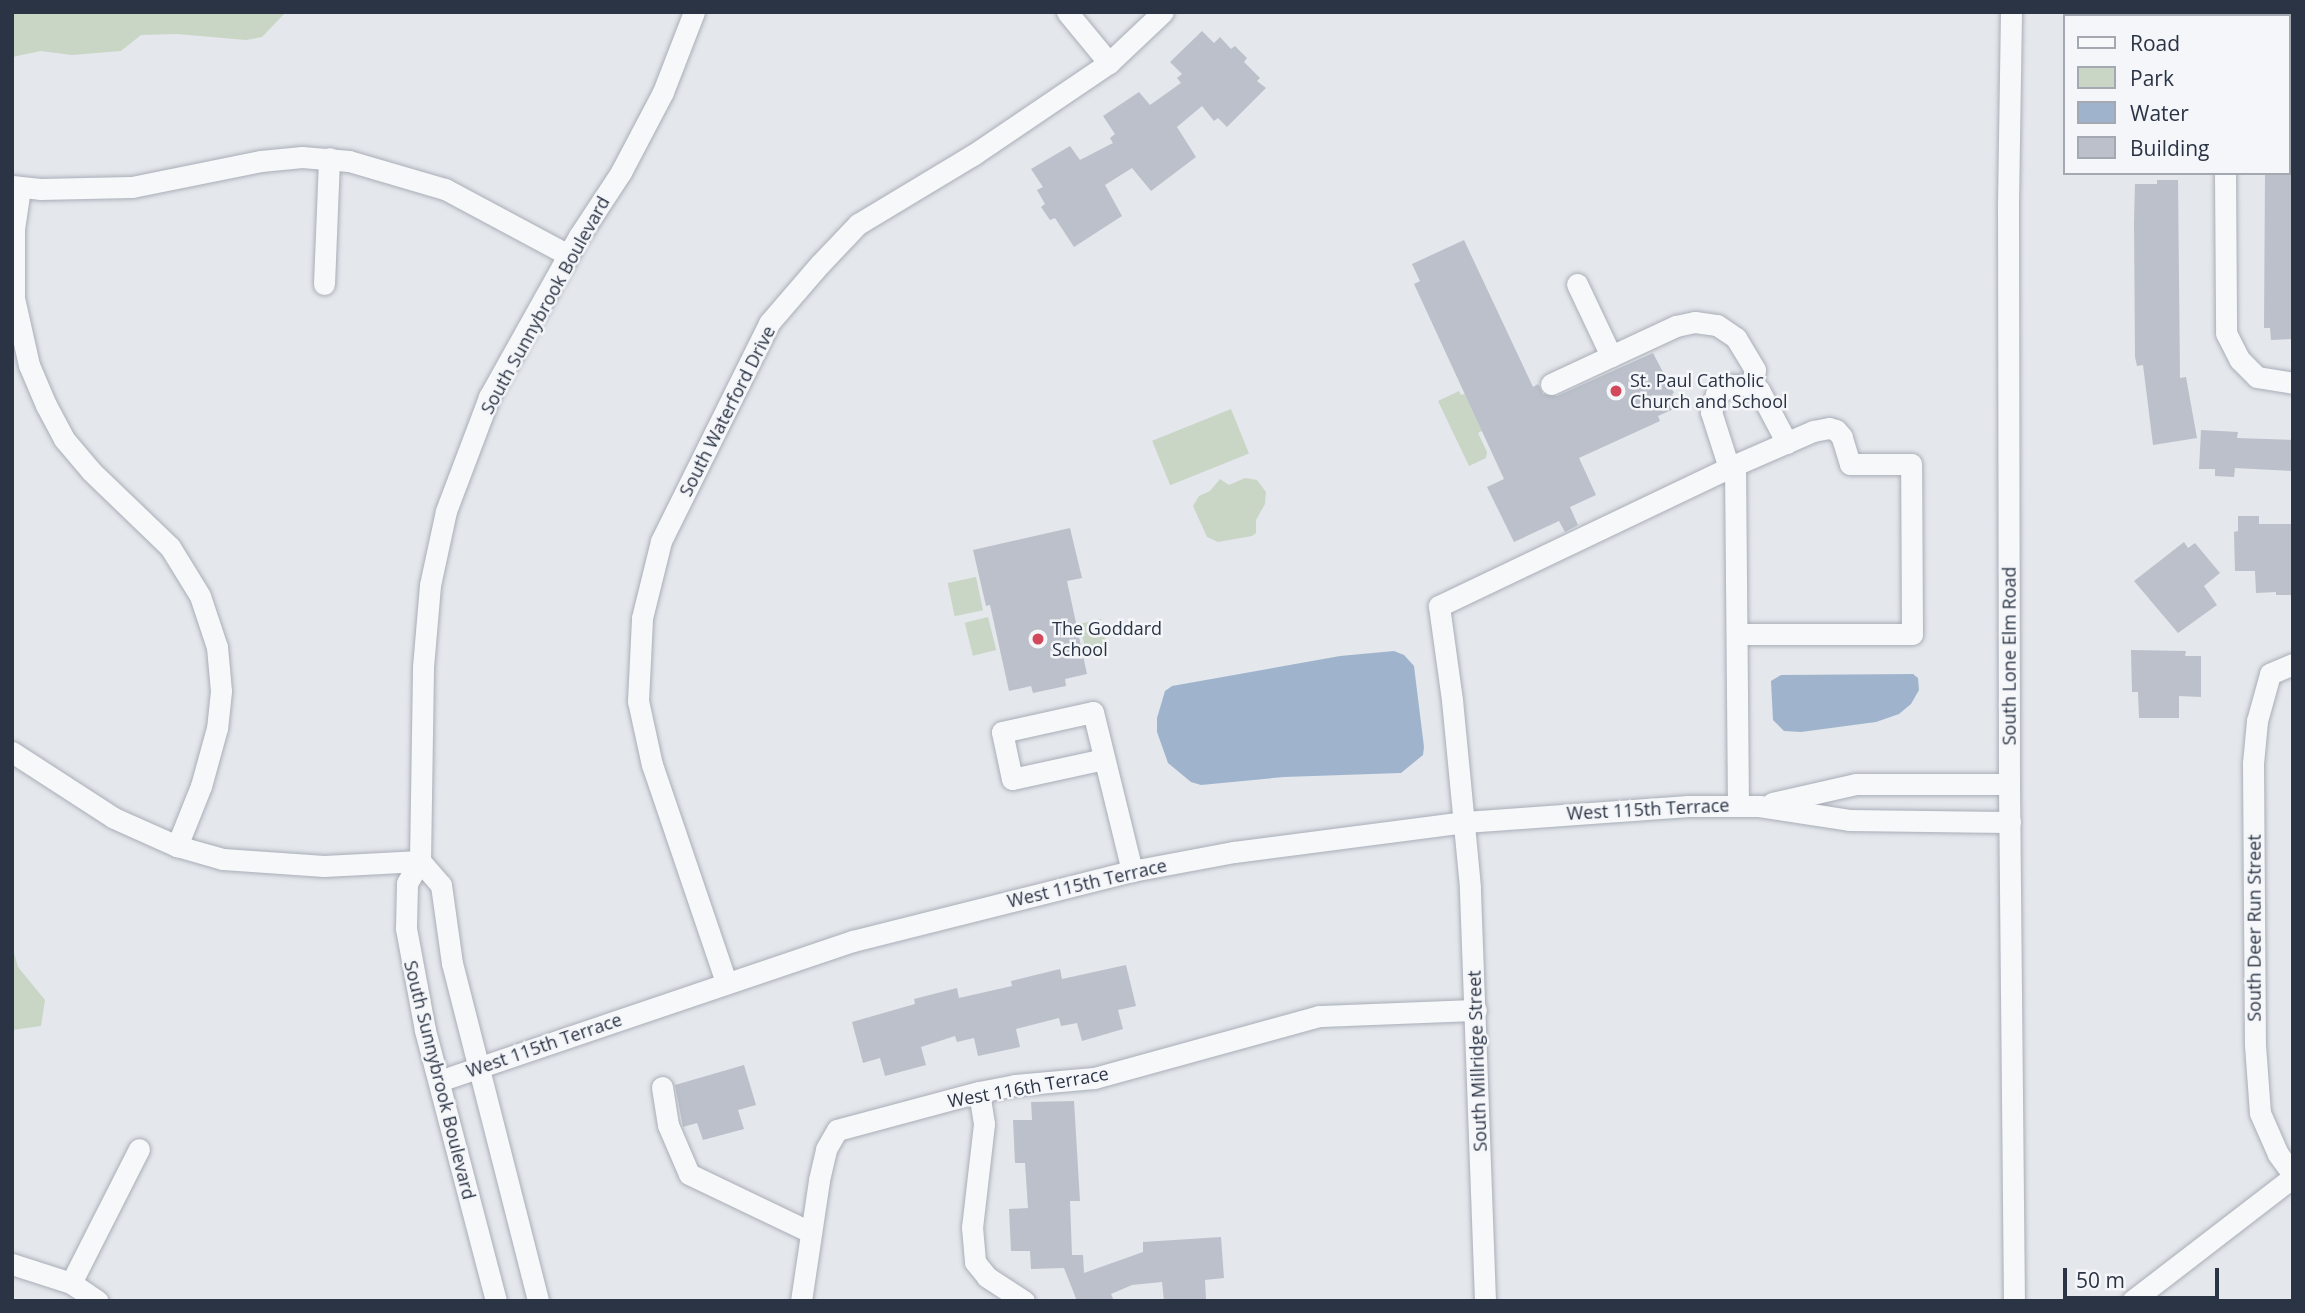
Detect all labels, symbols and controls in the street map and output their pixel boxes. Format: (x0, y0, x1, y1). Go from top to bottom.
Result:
legend (2064, 14, 2291, 175)
text: Road (2130, 29, 2180, 57)
text: Park (2130, 64, 2174, 92)
text: Water (2130, 99, 2189, 127)
text: Building (2130, 134, 2209, 162)
street label: South Sunnybrook Boulevard (476, 192, 614, 418)
street label: South Waterford Drive (675, 322, 779, 500)
place label: St. Paul Catholic Church and School (1630, 370, 1788, 412)
marker: St. Paul Catholic Church and School (1608, 383, 1624, 399)
street label: South Lone Elm Road (1998, 567, 2020, 745)
place label: The Goddard School (1052, 618, 1162, 660)
marker: The Goddard School (1030, 631, 1046, 647)
street label: West 115th Terrace (1566, 794, 1730, 824)
street label: South Deer Run Street (2243, 834, 2265, 1022)
street label: West 115th Terrace (1005, 854, 1169, 912)
street label: South Sunnybrook Boulevard (400, 958, 480, 1202)
street label: South Millridge Street (1463, 970, 1491, 1152)
street label: West 115th Terrace (463, 1008, 625, 1082)
street label: West 116th Terrace (946, 1062, 1110, 1112)
scale bar (2067, 1254, 2223, 1298)
text: 50 m (2076, 1266, 2125, 1294)

